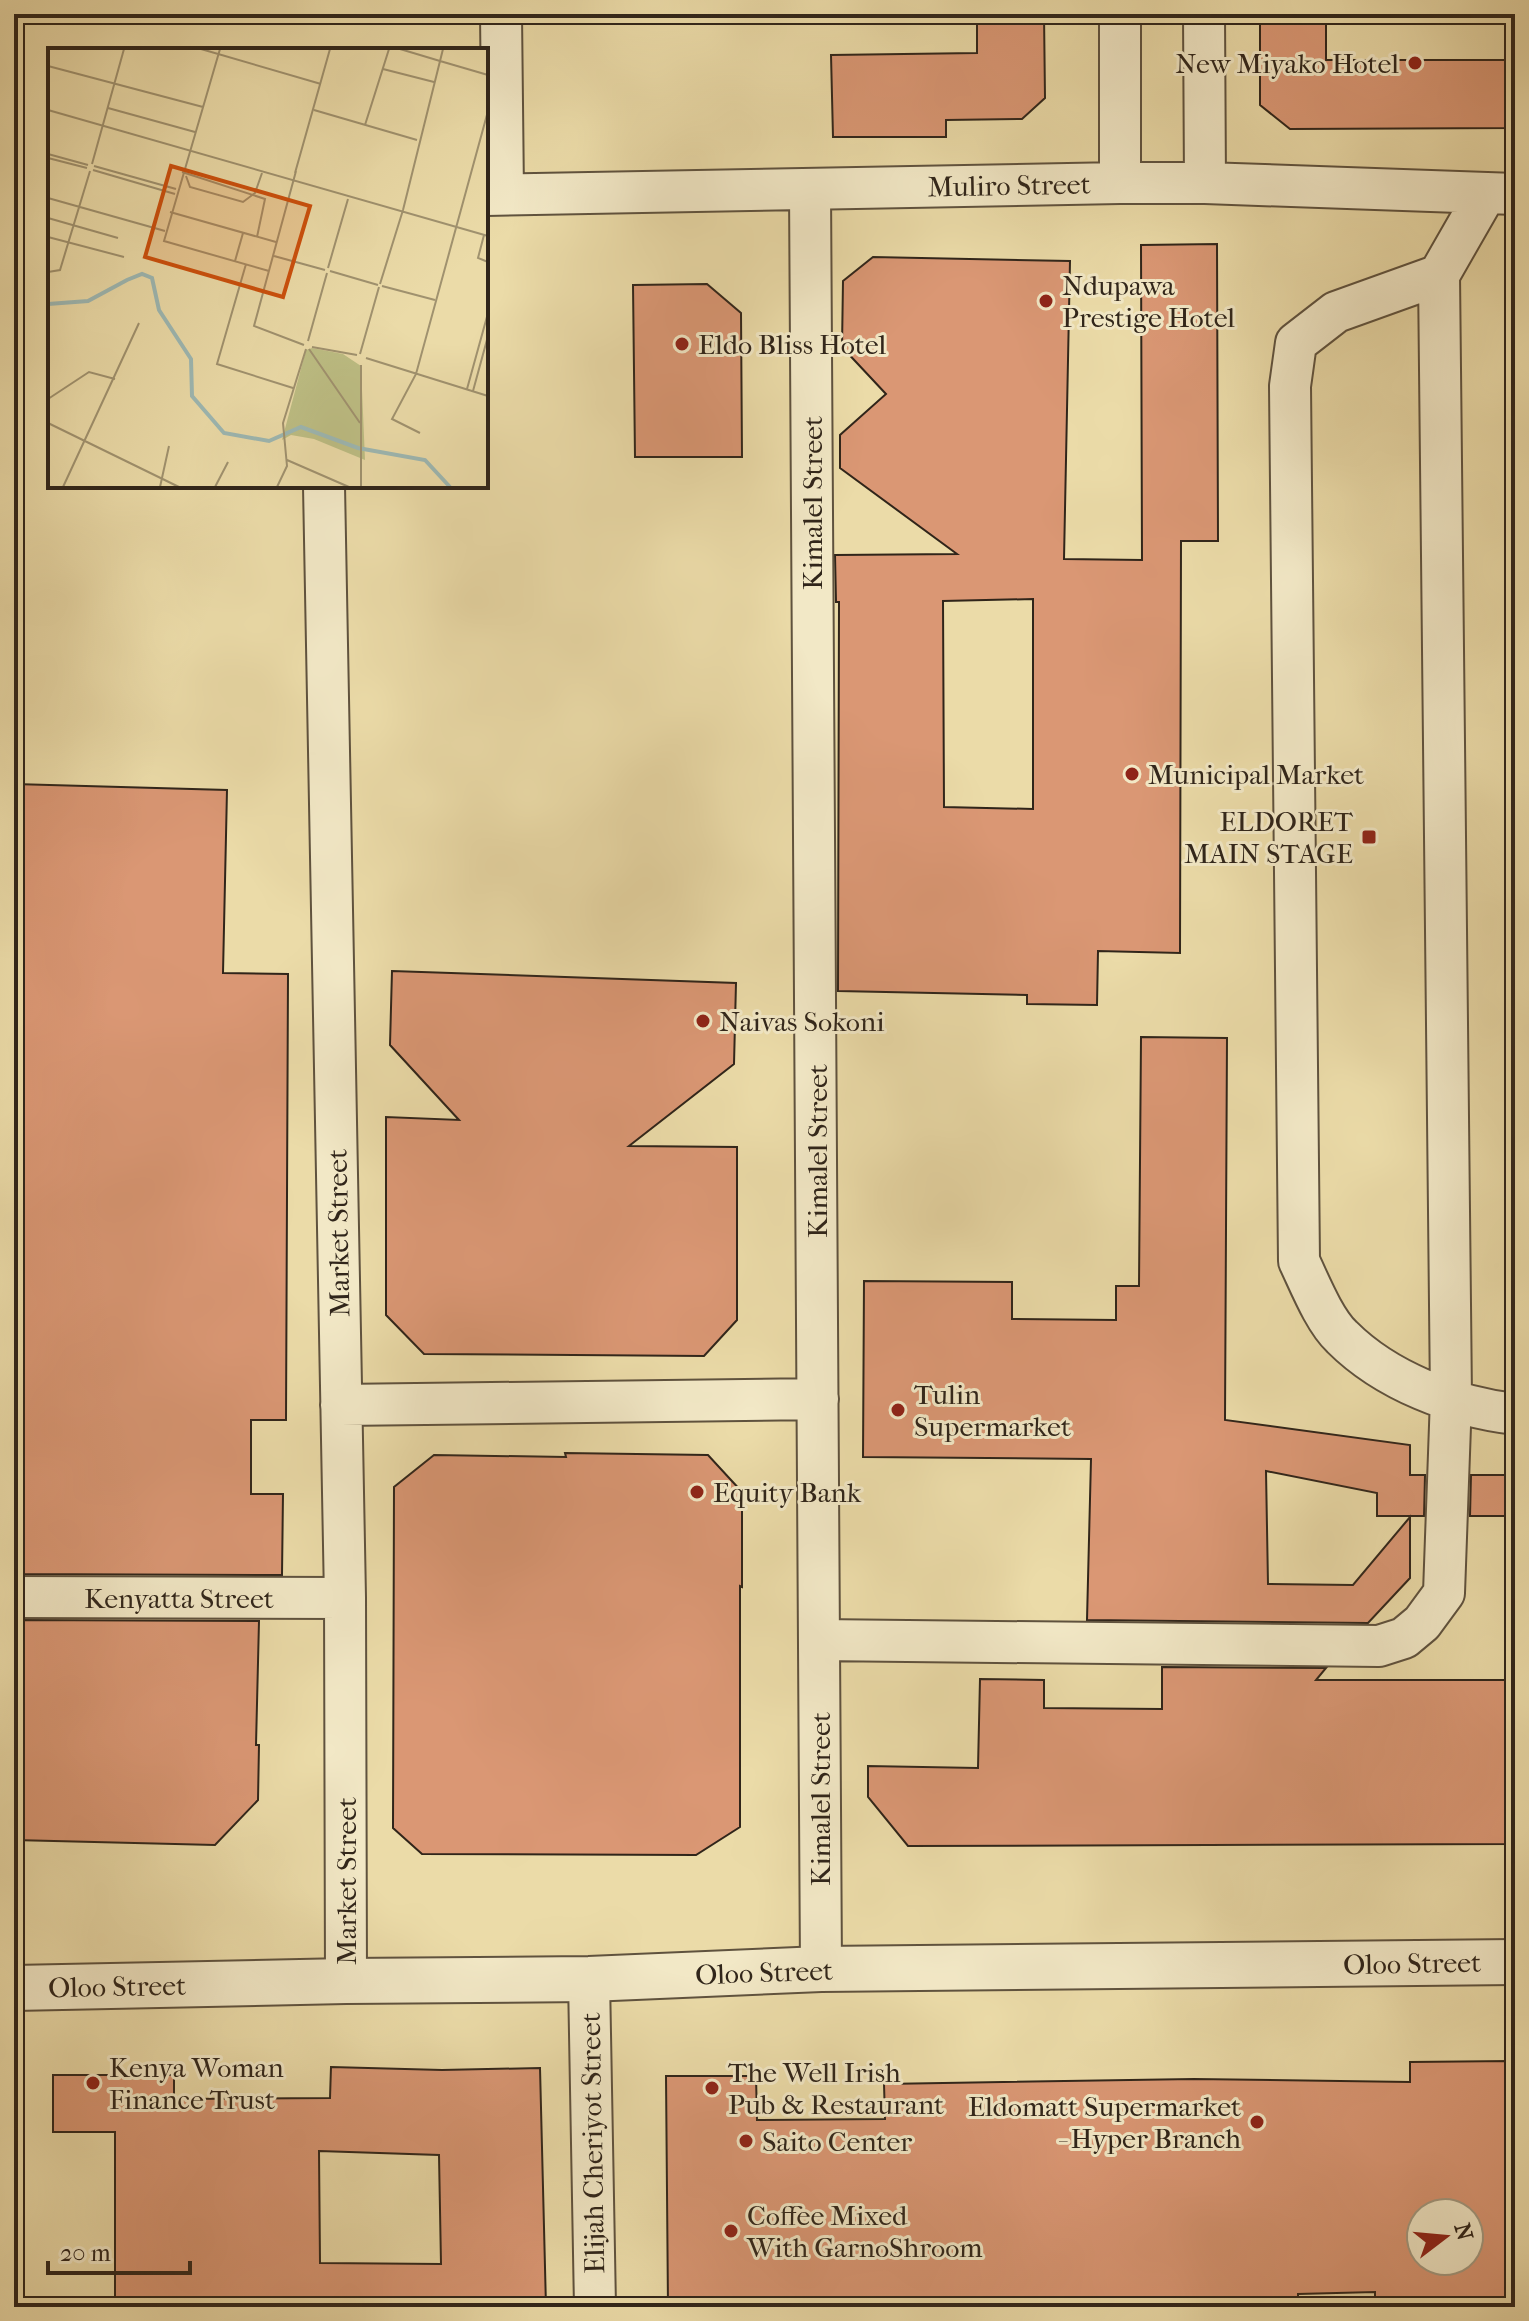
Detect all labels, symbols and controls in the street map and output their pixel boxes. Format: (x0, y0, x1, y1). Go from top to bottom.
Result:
place label: New Miyako Hotel (1175, 47, 1399, 80)
inset map (48, 48, 488, 488)
marker: New Miyako Hotel (1406, 54, 1424, 72)
street label: Muliro Street (927, 168, 1091, 203)
place label: Ndupawa Prestige Hotel (1062, 269, 1235, 334)
marker: Ndupawa Prestige Hotel (1037, 292, 1055, 310)
place label: Eldo Bliss Hotel (698, 328, 887, 361)
marker: Eldo Bliss Hotel (673, 335, 691, 353)
street label: Kimalel Street (796, 416, 829, 590)
place label: Municipal Market (1148, 758, 1364, 791)
marker: Municipal Market (1123, 765, 1141, 783)
place label: ELDORET MAIN STAGE (1184, 805, 1354, 870)
marker: ELDORET MAIN STAGE (1360, 828, 1378, 846)
place label: Naivas Sokoni (719, 1005, 884, 1038)
marker: Naivas Sokoni (694, 1012, 712, 1030)
street label: Kimalel Street (801, 1064, 834, 1238)
street label: Market Street (321, 1149, 356, 1317)
place label: Tulin Supermarket (914, 1378, 1071, 1443)
marker: Tulin Supermarket (889, 1401, 907, 1419)
place label: Equity Bank (713, 1476, 862, 1509)
marker: Equity Bank (688, 1483, 706, 1501)
street label: Kenyatta Street (84, 1582, 274, 1615)
street label: Kimalel Street (804, 1712, 837, 1886)
street label: Market Street (330, 1797, 363, 1965)
street label: Oloo Street (1343, 1946, 1481, 1981)
street label: Oloo Street (694, 1954, 834, 1991)
street label: Oloo Street (48, 1969, 186, 2004)
street label: Elijah Cheriyot Street (574, 2012, 611, 2274)
place label: Kenya Woman Finance Trust (109, 2051, 284, 2116)
place label: The Well Irish Pub & Restaurant (728, 2056, 944, 2121)
marker: Kenya Woman Finance Trust (84, 2074, 102, 2092)
marker: The Well Irish Pub & Restaurant (703, 2079, 721, 2097)
place label: Eldomatt Supermarket - Hyper Branch (968, 2090, 1241, 2155)
marker: Eldomatt Supermarket - Hyper Branch (1248, 2113, 1266, 2131)
place label: Saito Center (762, 2125, 912, 2158)
marker: Saito Center (737, 2132, 755, 2150)
north arrow (1405, 2197, 1485, 2277)
place label: Coffee Mixed With GarnoShroom (746, 2199, 983, 2264)
text: N (1448, 2220, 1478, 2244)
marker: Coffee Mixed With GarnoShroom (722, 2222, 740, 2240)
scale bar (48, 2225, 190, 2275)
text: 20 m (60, 2239, 111, 2267)

